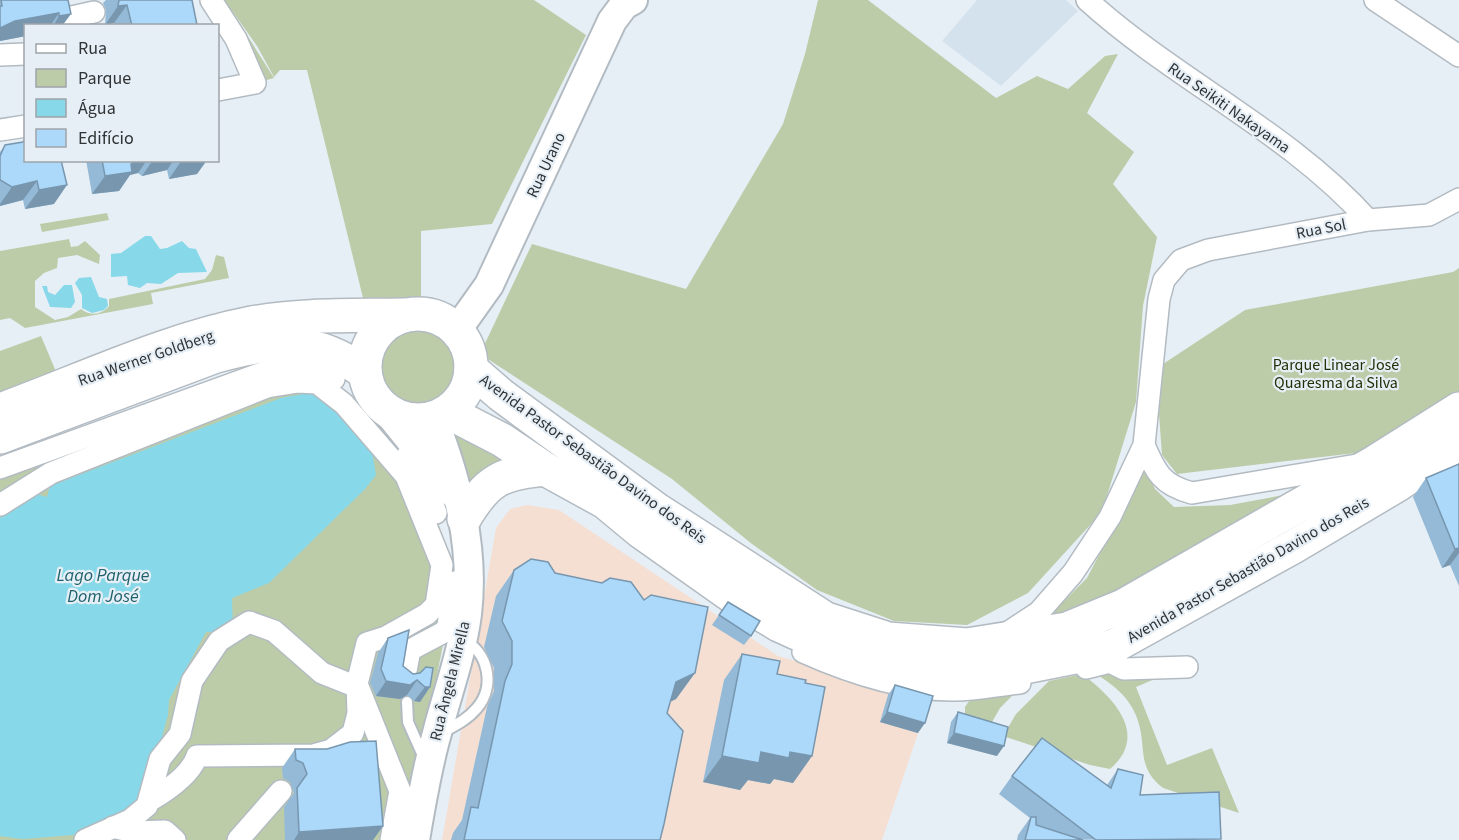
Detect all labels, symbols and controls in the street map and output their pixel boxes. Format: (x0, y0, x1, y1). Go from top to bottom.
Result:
legend (24, 24, 219, 162)
text: Rua (78, 36, 107, 61)
street label: Rua Seikiti Nakayama (1163, 57, 1295, 159)
text: Parque (78, 66, 131, 91)
text: Água (78, 96, 116, 121)
text: Edifício (78, 126, 134, 151)
street label: Rua Urano (521, 129, 571, 201)
street label: Rua Sol (1294, 213, 1348, 245)
street label: Rua Werner Goldberg (75, 324, 217, 392)
park label: Parque Linear José Quaresma da Silva (1273, 354, 1399, 394)
street label: Avenida Pastor Sebastião Davino dos Reis (475, 369, 711, 549)
street label: Avenida Pastor Sebastião Davino dos Reis (1123, 491, 1373, 649)
water label: Lago Parque Dom José (57, 563, 150, 609)
street label: Rua Ângela Mirella (424, 619, 476, 743)

